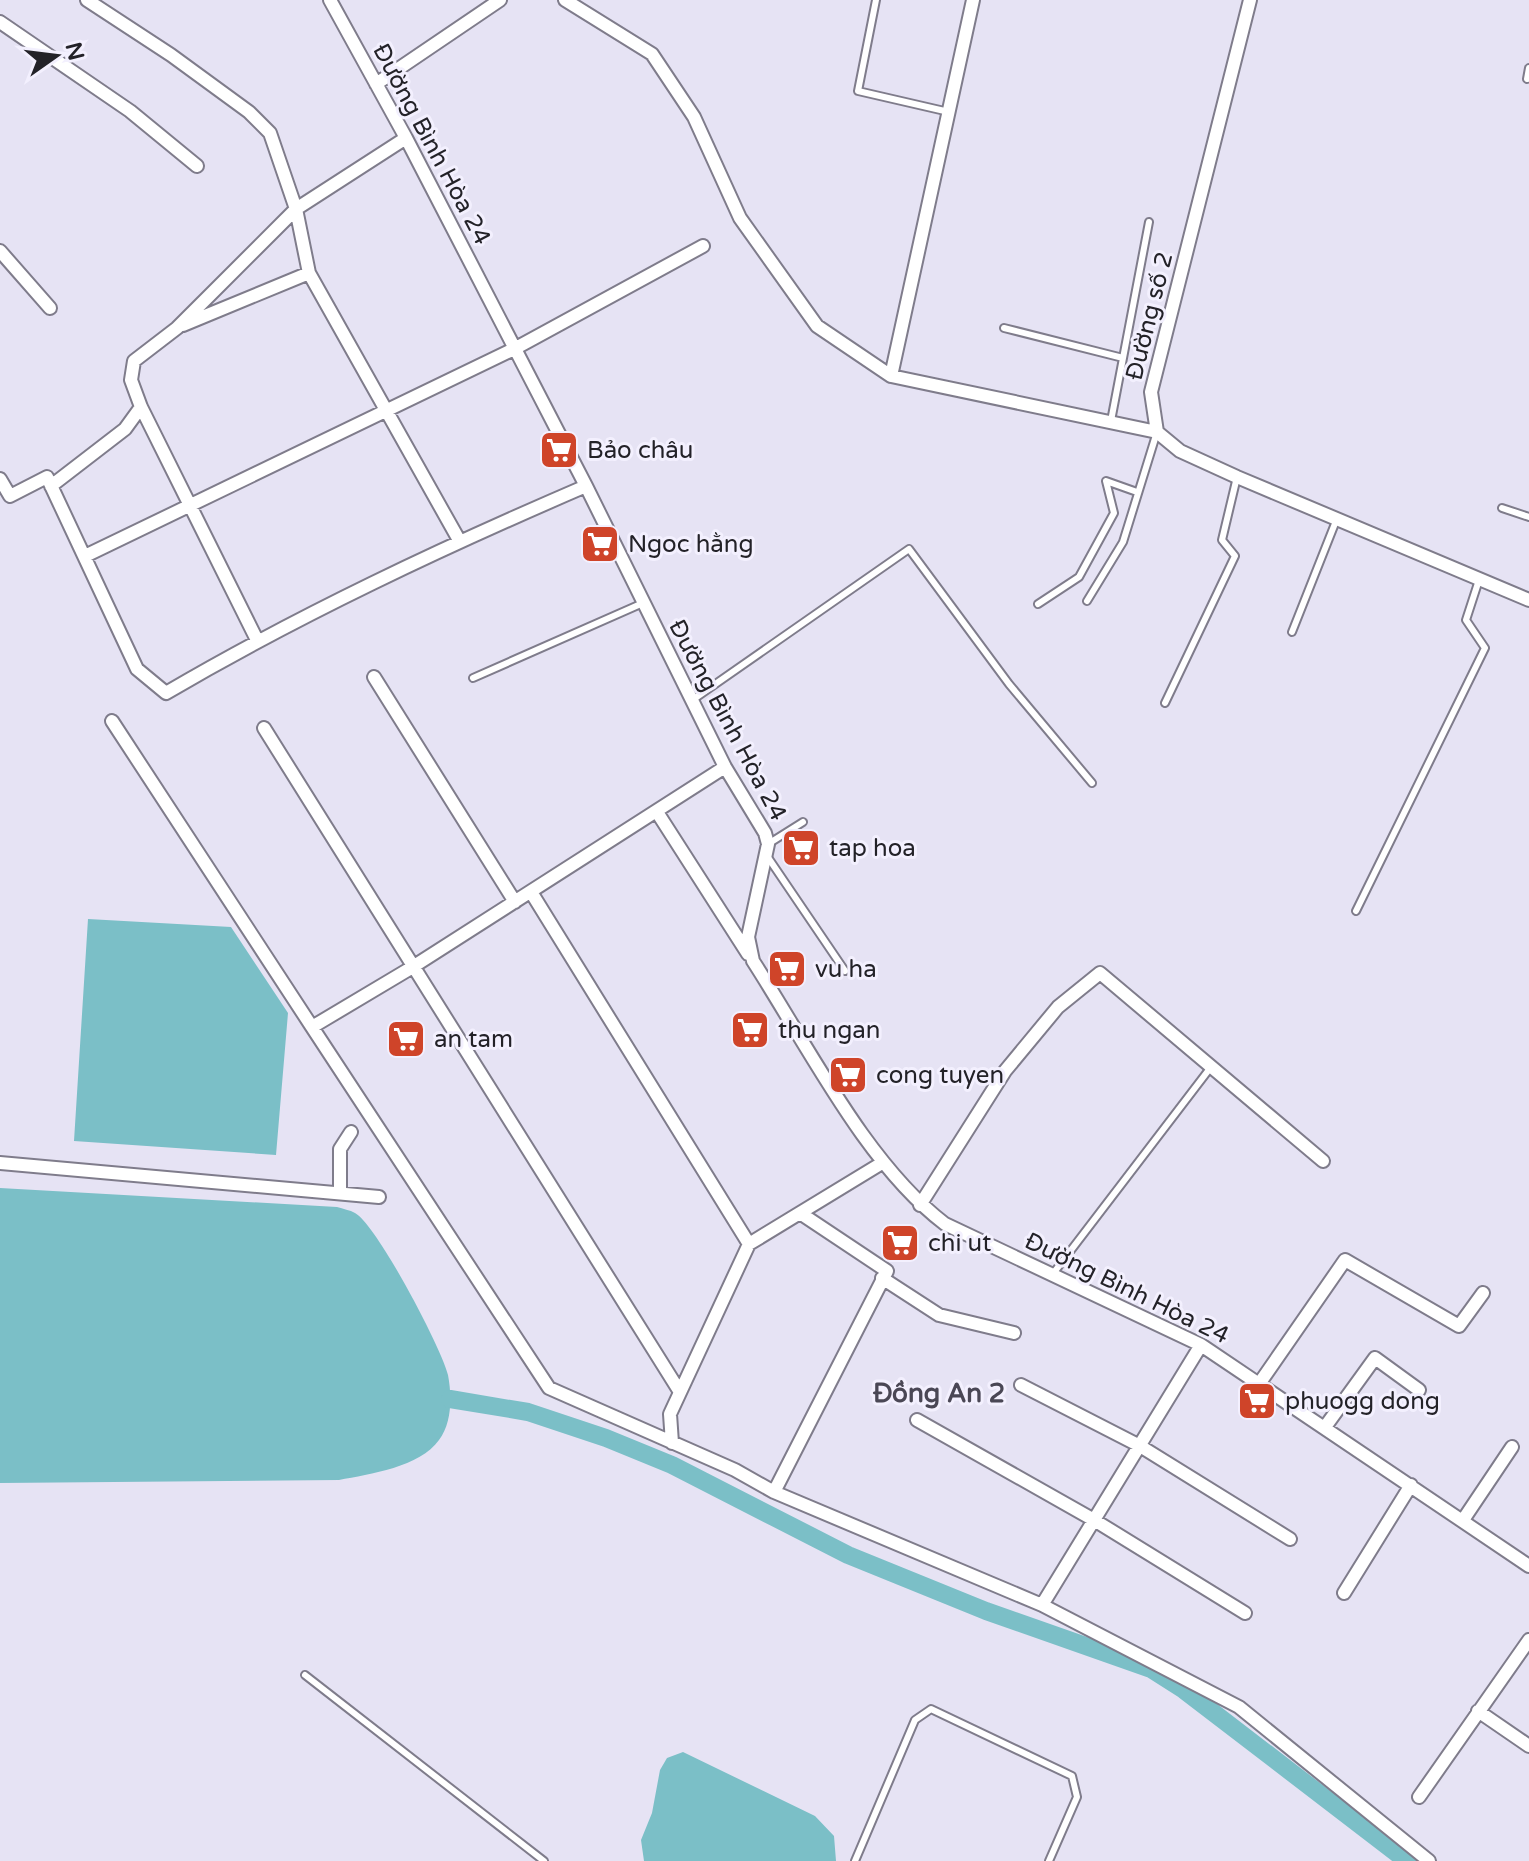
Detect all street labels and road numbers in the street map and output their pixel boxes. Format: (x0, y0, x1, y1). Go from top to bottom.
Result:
street label: Đường Bình Hòa 24 (366, 39, 497, 250)
street label: Đường số 2 (1120, 249, 1179, 383)
street label: Đường Bình Hòa 24 (662, 615, 793, 826)
street label: Đường Bình Hòa 24 (1020, 1226, 1234, 1350)

